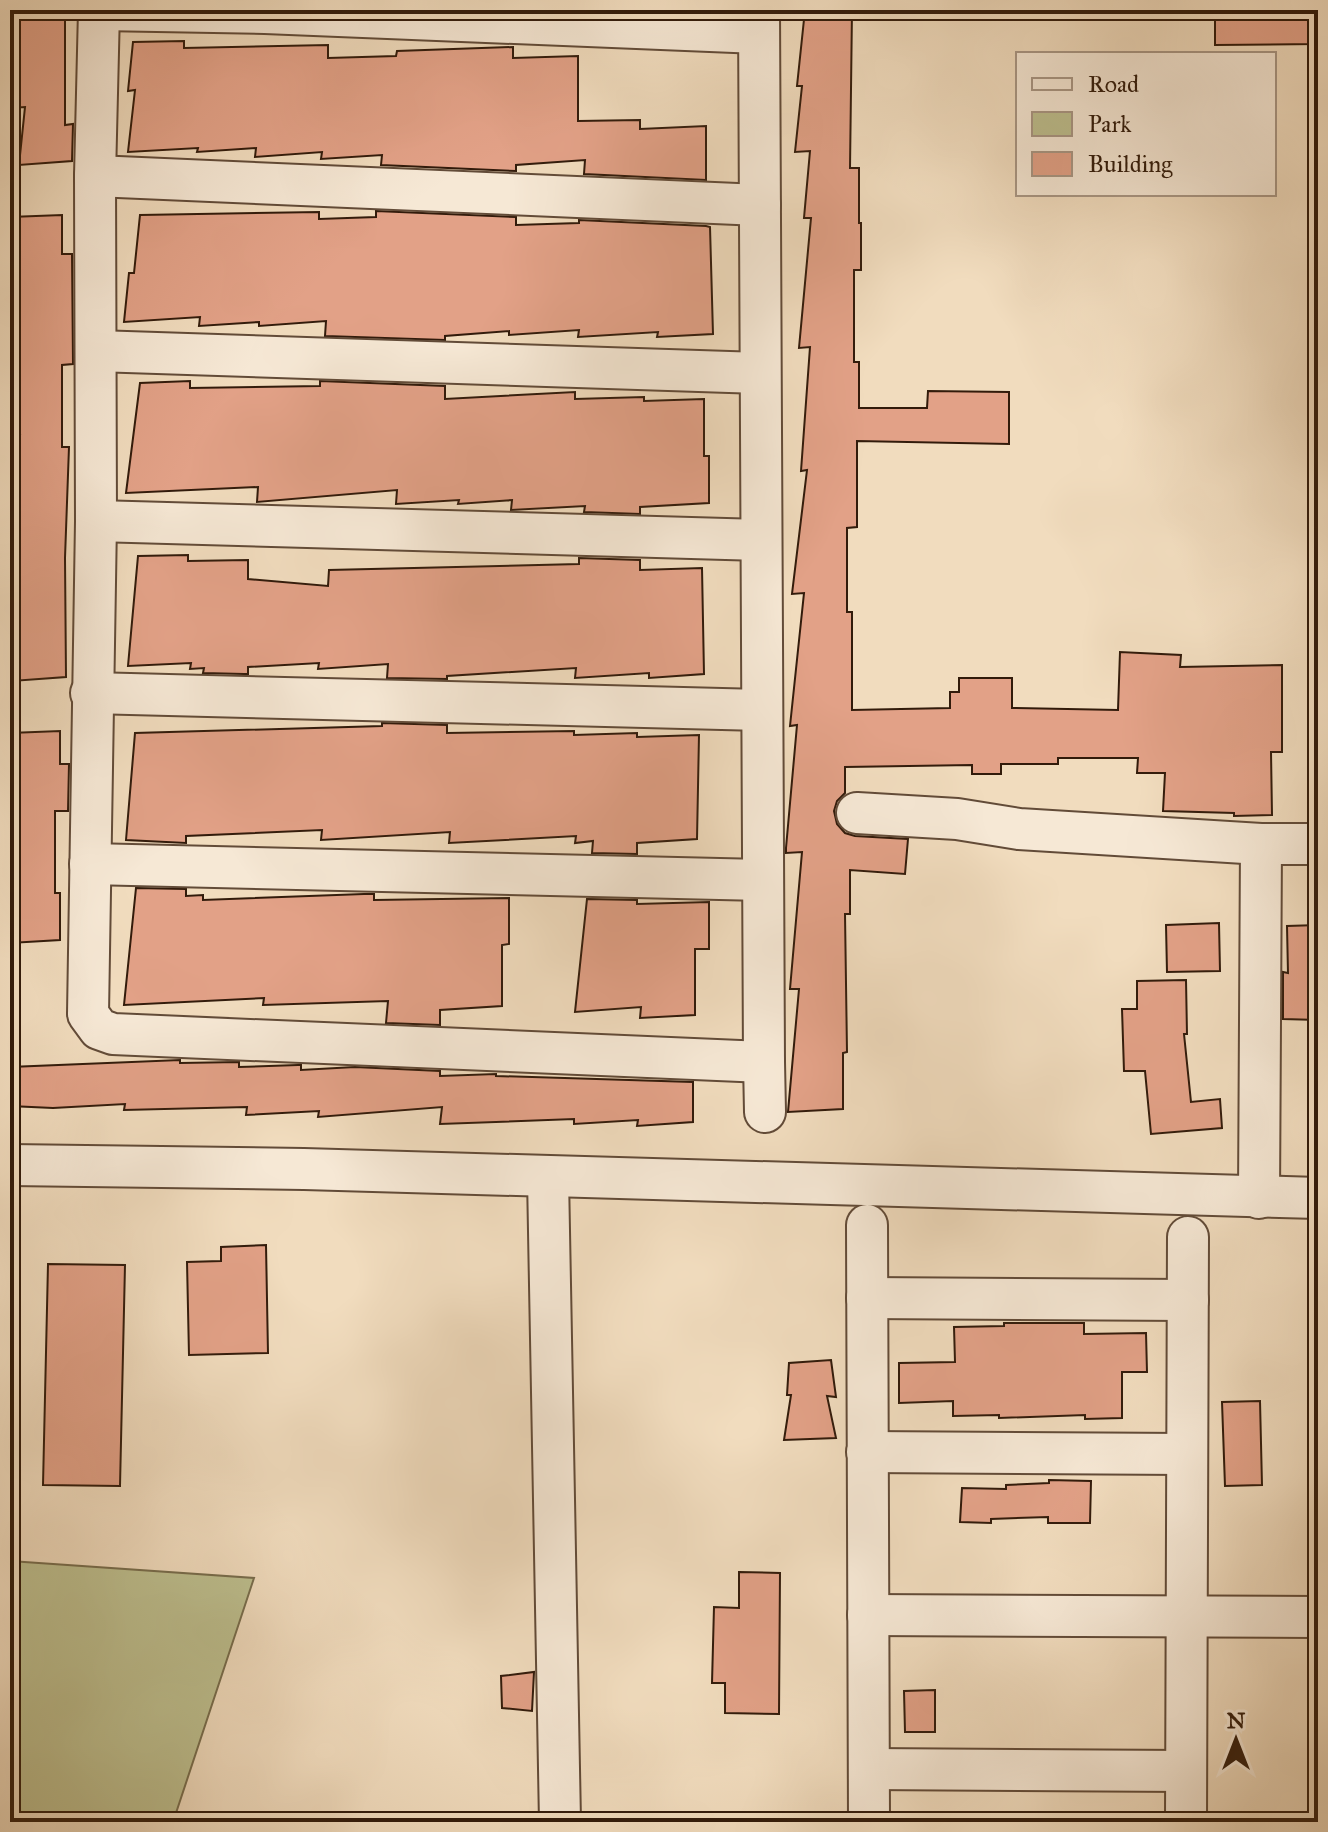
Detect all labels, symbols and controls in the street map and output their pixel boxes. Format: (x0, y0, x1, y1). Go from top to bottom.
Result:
legend (1016, 52, 1276, 196)
text: Road (1088, 69, 1139, 99)
text: Park (1088, 109, 1132, 139)
text: Building (1088, 149, 1173, 179)
north arrow (1196, 1700, 1276, 1780)
text: N (1227, 1707, 1246, 1734)

